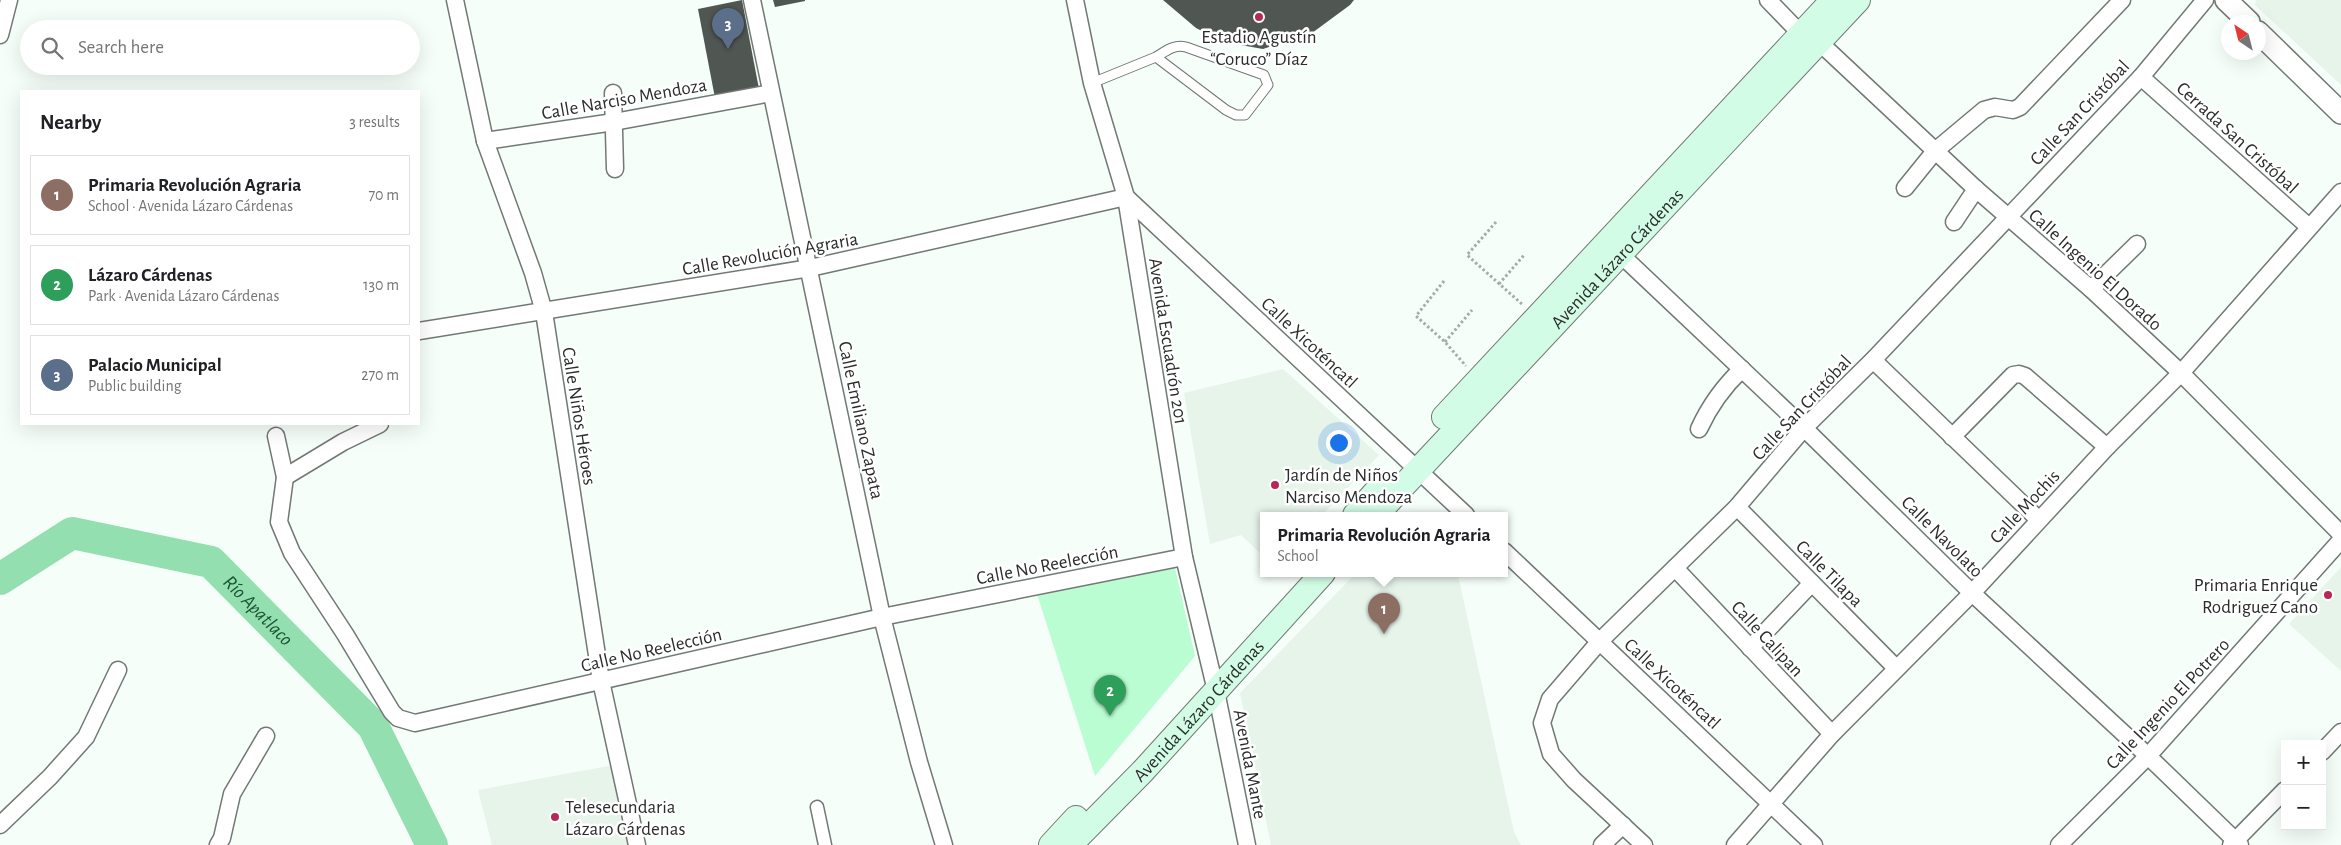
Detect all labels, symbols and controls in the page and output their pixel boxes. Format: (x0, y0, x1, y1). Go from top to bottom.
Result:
pin: 3 (712, 8, 744, 49)
marker: Estadio Agustín “Coruco” Díaz (1253, 11, 1265, 23)
north arrow (2221, 15, 2266, 60)
search box (20, 20, 420, 75)
place label: Estadio Agustín “Coruco” Díaz (1201, 28, 1317, 69)
icon: search (38, 34, 66, 62)
text: Search here (78, 38, 164, 57)
street label: Calle San Cristóbal (2027, 57, 2133, 169)
street label: Calle Narciso Mendoza (540, 76, 709, 123)
street label: Cerrada San Cristóbal (2172, 79, 2302, 198)
text: Nearby (40, 112, 101, 133)
text: 3 results (349, 114, 400, 130)
text: Primaria Revolución Agraria (88, 176, 302, 195)
street label: Avenida Lázaro Cárdenas (1548, 185, 1687, 333)
text: 1 (54, 187, 60, 203)
text: 70 m (368, 187, 399, 203)
text: School · Avenida Lázaro Cárdenas (88, 198, 293, 214)
street label: Calle Ingenio El Dorado (2025, 206, 2165, 335)
street label: Calle Revolución Agraria (681, 230, 860, 279)
street label: Avenida Escuadrón 201 (1145, 257, 1190, 426)
text: Lázaro Cárdenas (88, 266, 212, 285)
text: 2 (53, 277, 61, 293)
text: 130 m (363, 277, 399, 293)
text: Park · Avenida Lázaro Cárdenas (88, 288, 279, 304)
street label: Calle Xicoténcatl (1257, 294, 1361, 392)
street label: Calle Emiliano Zapata (835, 340, 887, 501)
street label: Calle Niños Héroes (558, 346, 599, 487)
street label: Calle San Cristóbal (1749, 352, 1855, 464)
text: Palacio Municipal (88, 356, 222, 375)
text: 3 (54, 367, 60, 383)
text: 270 m (361, 367, 399, 383)
text: Public building (88, 378, 182, 394)
your location (1326, 430, 1352, 456)
place label: Jardín de Niños Narciso Mendoza (1285, 466, 1413, 507)
street label: Calle Mochis (1987, 467, 2064, 547)
marker: Jardín de Niños Narciso Mendoza (1269, 479, 1281, 491)
street label: Calle Navolato (1897, 493, 1986, 582)
popup (1260, 512, 1508, 577)
text: Primaria Revolución Agraria (1277, 526, 1491, 545)
street label: Calle Tilapa (1792, 537, 1866, 611)
street label: Calle No Reelección (975, 542, 1120, 589)
text: School (1277, 548, 1319, 564)
water label: Río Apatlaco (219, 572, 296, 650)
place label: Primaria Enrique Rodriguez Cano (2194, 576, 2318, 617)
marker: Primaria Enrique Rodriguez Cano (2322, 589, 2334, 601)
pin: 1 (1368, 593, 1400, 634)
street label: Calle Calipan (1727, 597, 1807, 681)
street label: Calle No Reelección (579, 625, 724, 676)
street label: Calle Xicoténcatl (1620, 635, 1724, 733)
street label: Calle Ingenio El Potrero (2103, 635, 2233, 773)
street label: Avenida Lázaro Cárdenas (1130, 637, 1268, 786)
pin: 2 (1094, 675, 1126, 716)
street label: Avenida Mante (1230, 708, 1269, 821)
map controls (2281, 740, 2326, 830)
button: + (2281, 740, 2326, 785)
button: − (2281, 785, 2326, 830)
place label: Telesecundaria Lázaro Cárdenas (565, 798, 685, 839)
marker: Telesecundaria Lázaro Cárdenas (549, 811, 561, 823)

